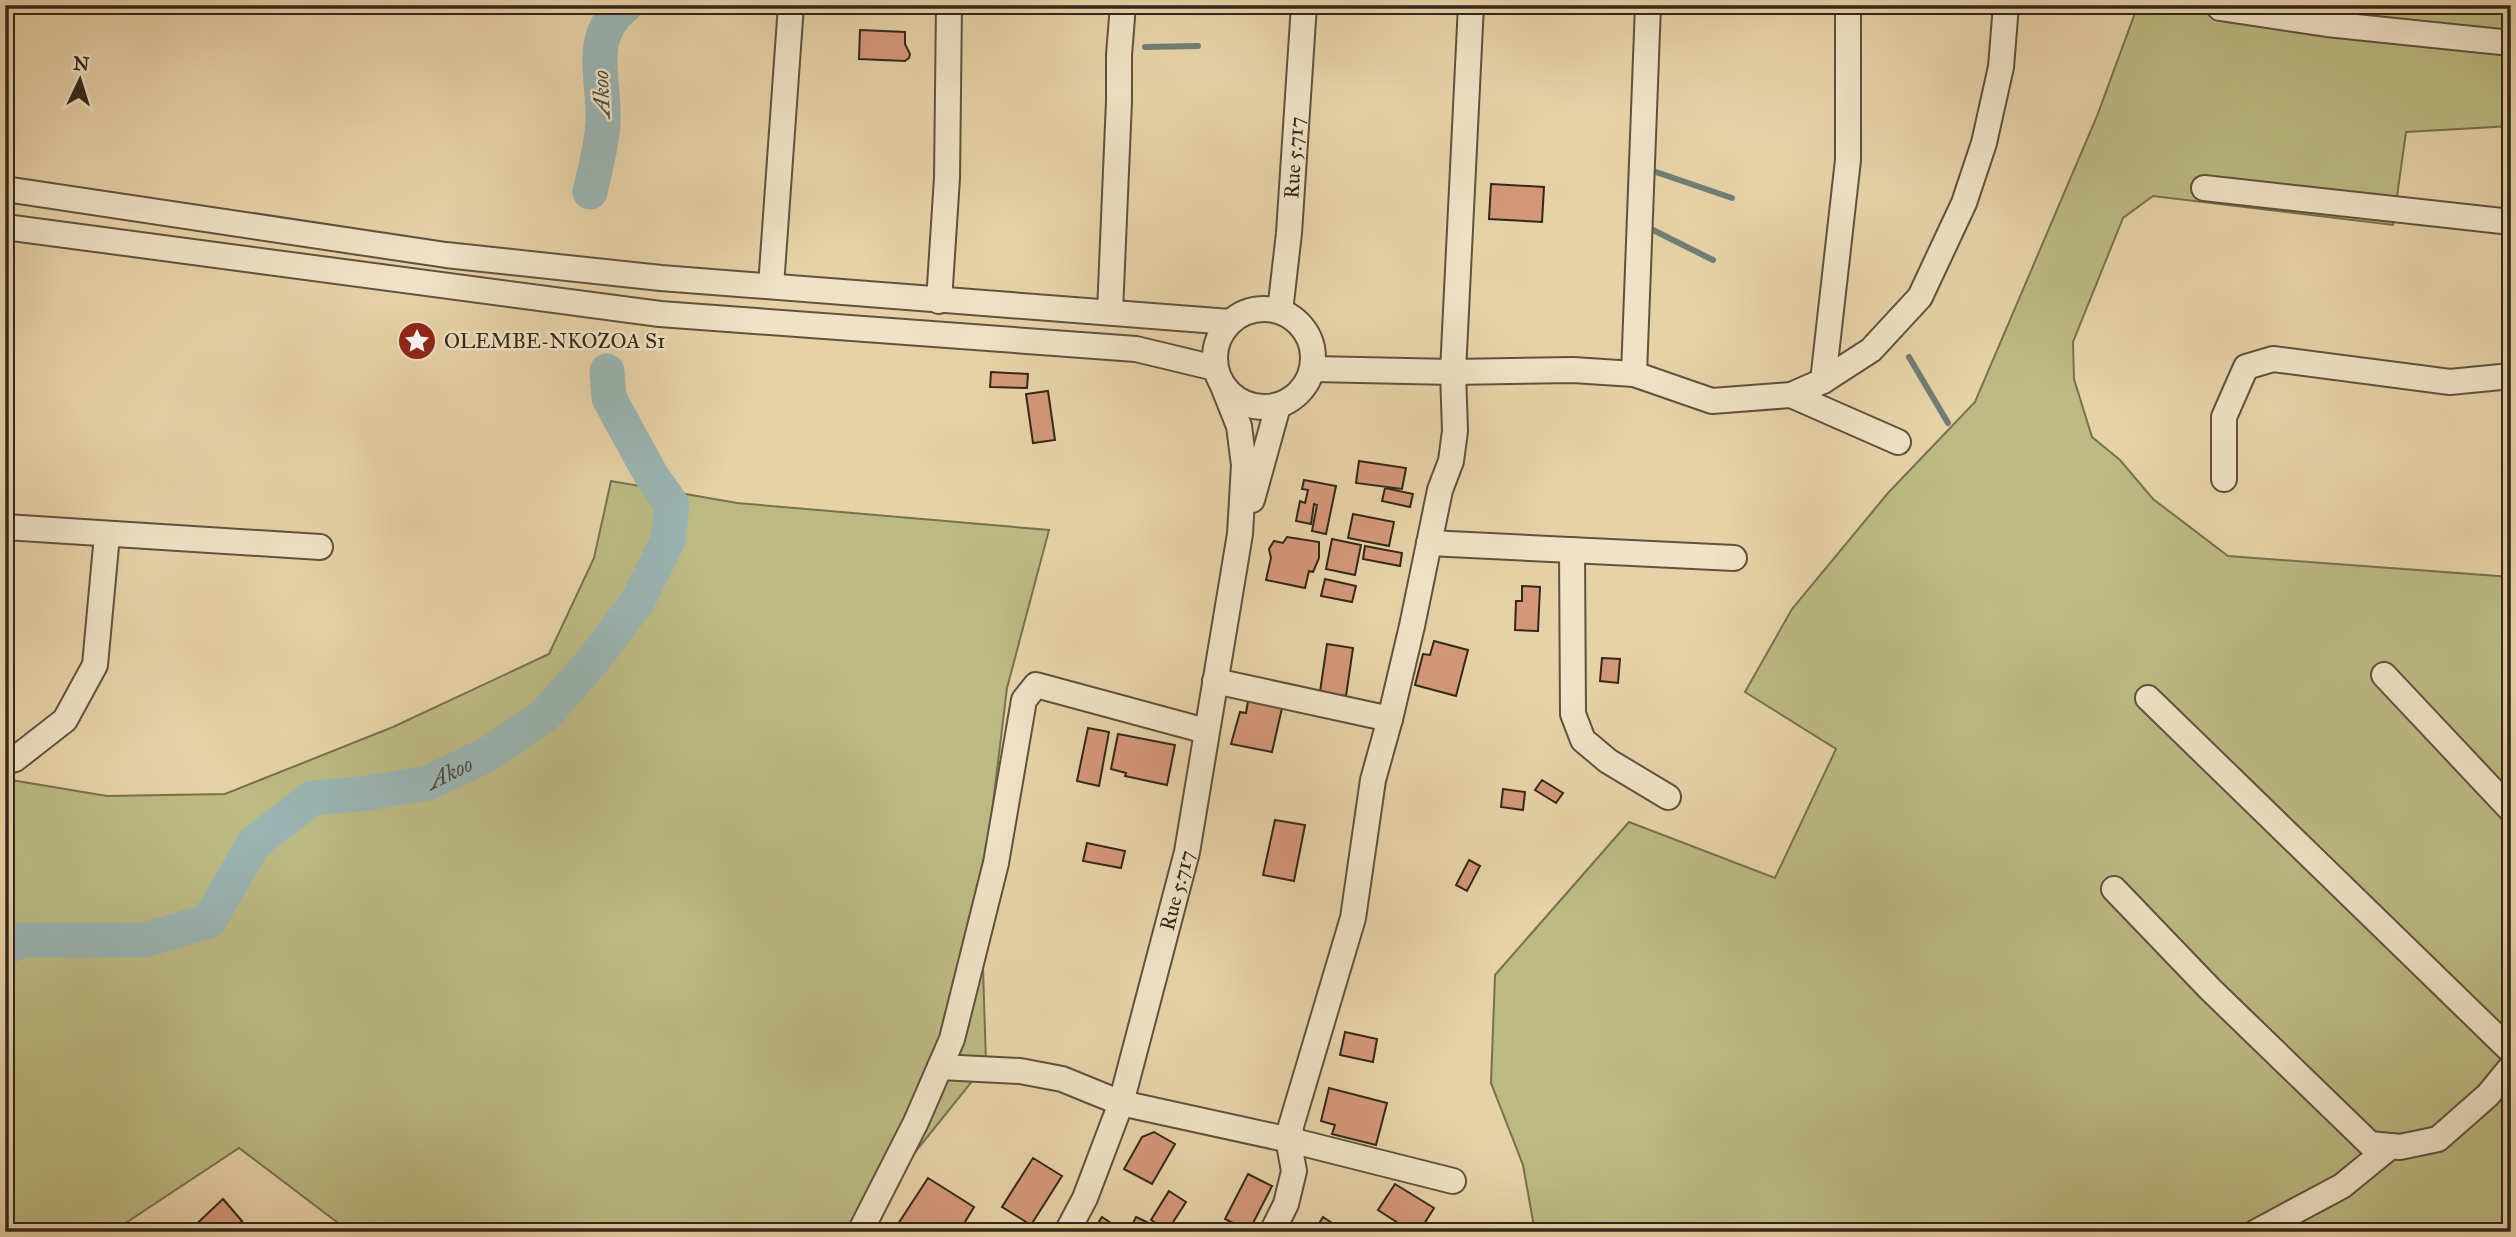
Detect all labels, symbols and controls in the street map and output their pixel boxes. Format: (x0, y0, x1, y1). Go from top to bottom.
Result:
north arrow (46, 46, 116, 116)
text: N (72, 52, 90, 76)
water label: Akoo (586, 69, 616, 120)
street label: Rue 5.717 (1278, 116, 1310, 200)
place icon: OLEMBE-NKOZOA S1 (396, 320, 438, 362)
place label: OLEMBE-NKOZOA S1 (444, 328, 665, 354)
water label: Akoo (420, 749, 477, 796)
street label: Rue 5.717 (1154, 847, 1200, 933)

